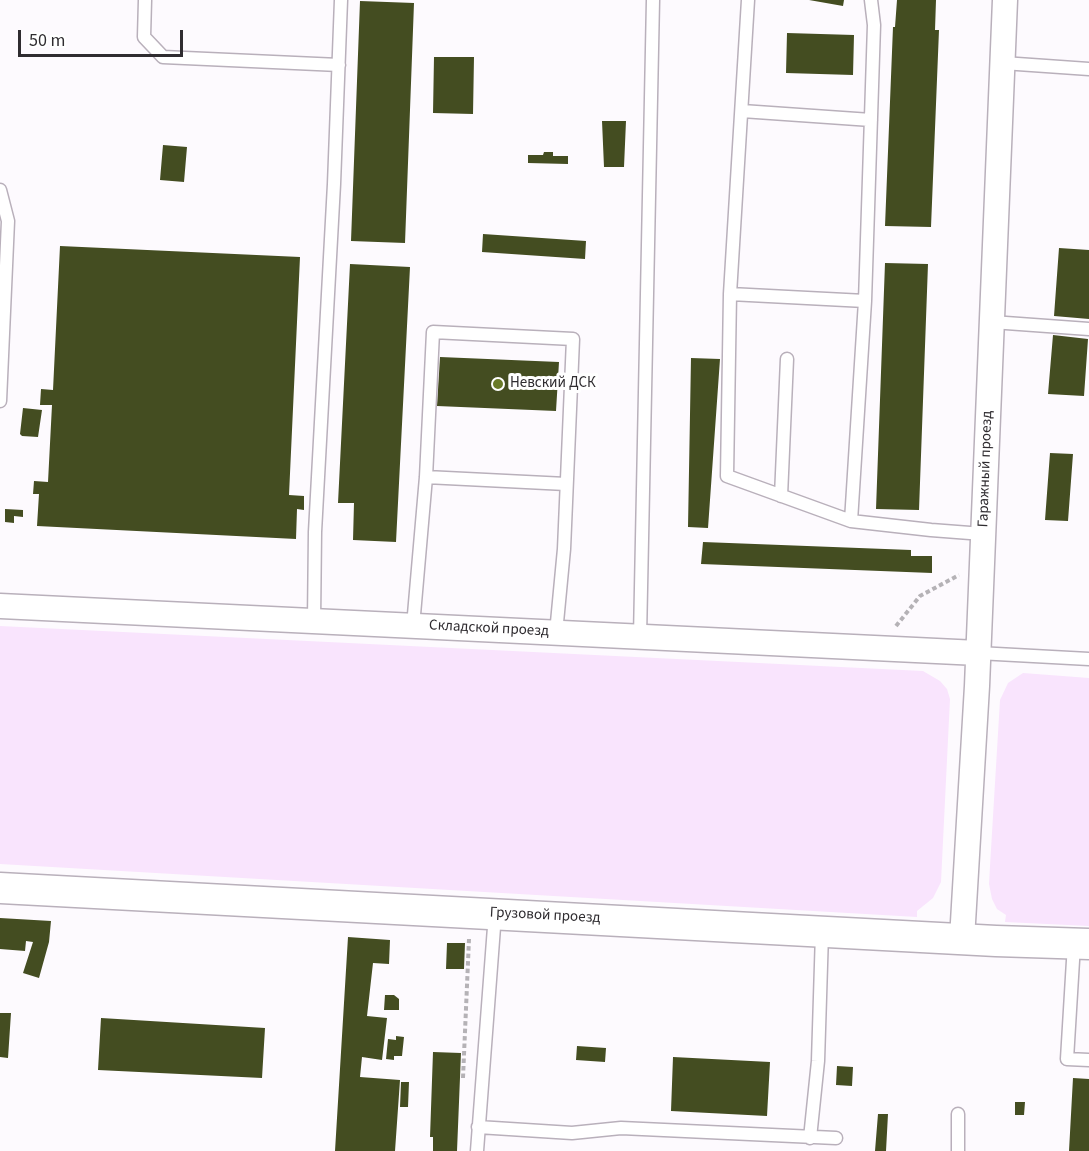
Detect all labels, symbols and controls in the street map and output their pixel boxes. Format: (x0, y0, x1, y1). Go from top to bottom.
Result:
scale bar (21, 18, 186, 56)
text: 50 m (29, 28, 65, 53)
place label: Невский ДСК (510, 375, 596, 393)
marker: Невский ДСК (491, 377, 505, 391)
street label: Гаражный проезд (975, 410, 997, 528)
street label: Складской проезд (429, 617, 549, 641)
street label: Грузовой проезд (489, 904, 601, 928)

